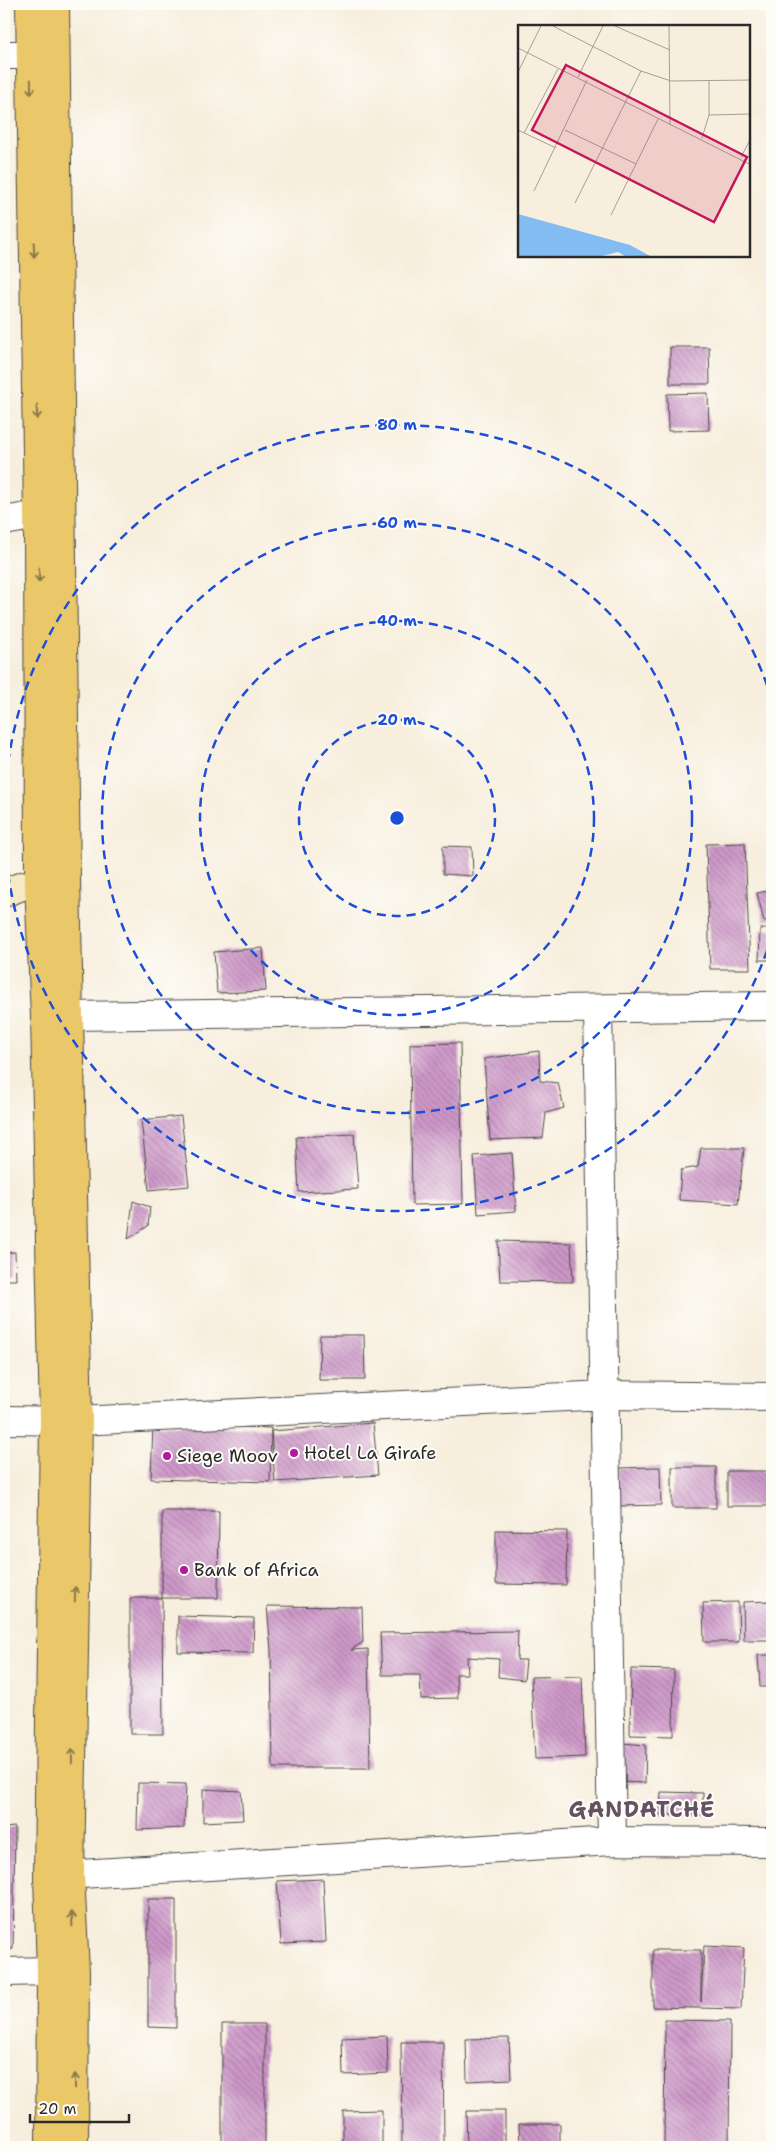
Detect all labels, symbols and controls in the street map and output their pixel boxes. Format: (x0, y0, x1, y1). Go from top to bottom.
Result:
inset map (518, 25, 751, 258)
one-way arrow (26, 79, 36, 95)
one-way arrow (29, 242, 39, 258)
one-way arrow (32, 404, 41, 420)
text: 80 m (377, 415, 417, 435)
text: 60 m (377, 513, 417, 533)
one-way arrow (34, 567, 43, 583)
text: 40 m (377, 611, 417, 631)
text: 20 m (377, 710, 417, 730)
centre of rings (388, 809, 406, 827)
place label: Hotel La Girafe (304, 1441, 437, 1465)
place label: Siege Moov (177, 1444, 278, 1468)
marker: Hotel La Girafe (288, 1447, 300, 1459)
marker: Siege Moov (161, 1450, 173, 1462)
place label: Bank of Africa (194, 1558, 319, 1582)
marker: Bank of Africa (178, 1564, 190, 1576)
one-way arrow (70, 1586, 80, 1602)
one-way arrow (67, 1748, 77, 1764)
district label: GANDATCHÉ (569, 1793, 715, 1824)
one-way arrow (68, 1911, 77, 1927)
one-way arrow (70, 2073, 80, 2090)
scale bar (30, 2091, 129, 2123)
text: 20 m (38, 2099, 77, 2119)

